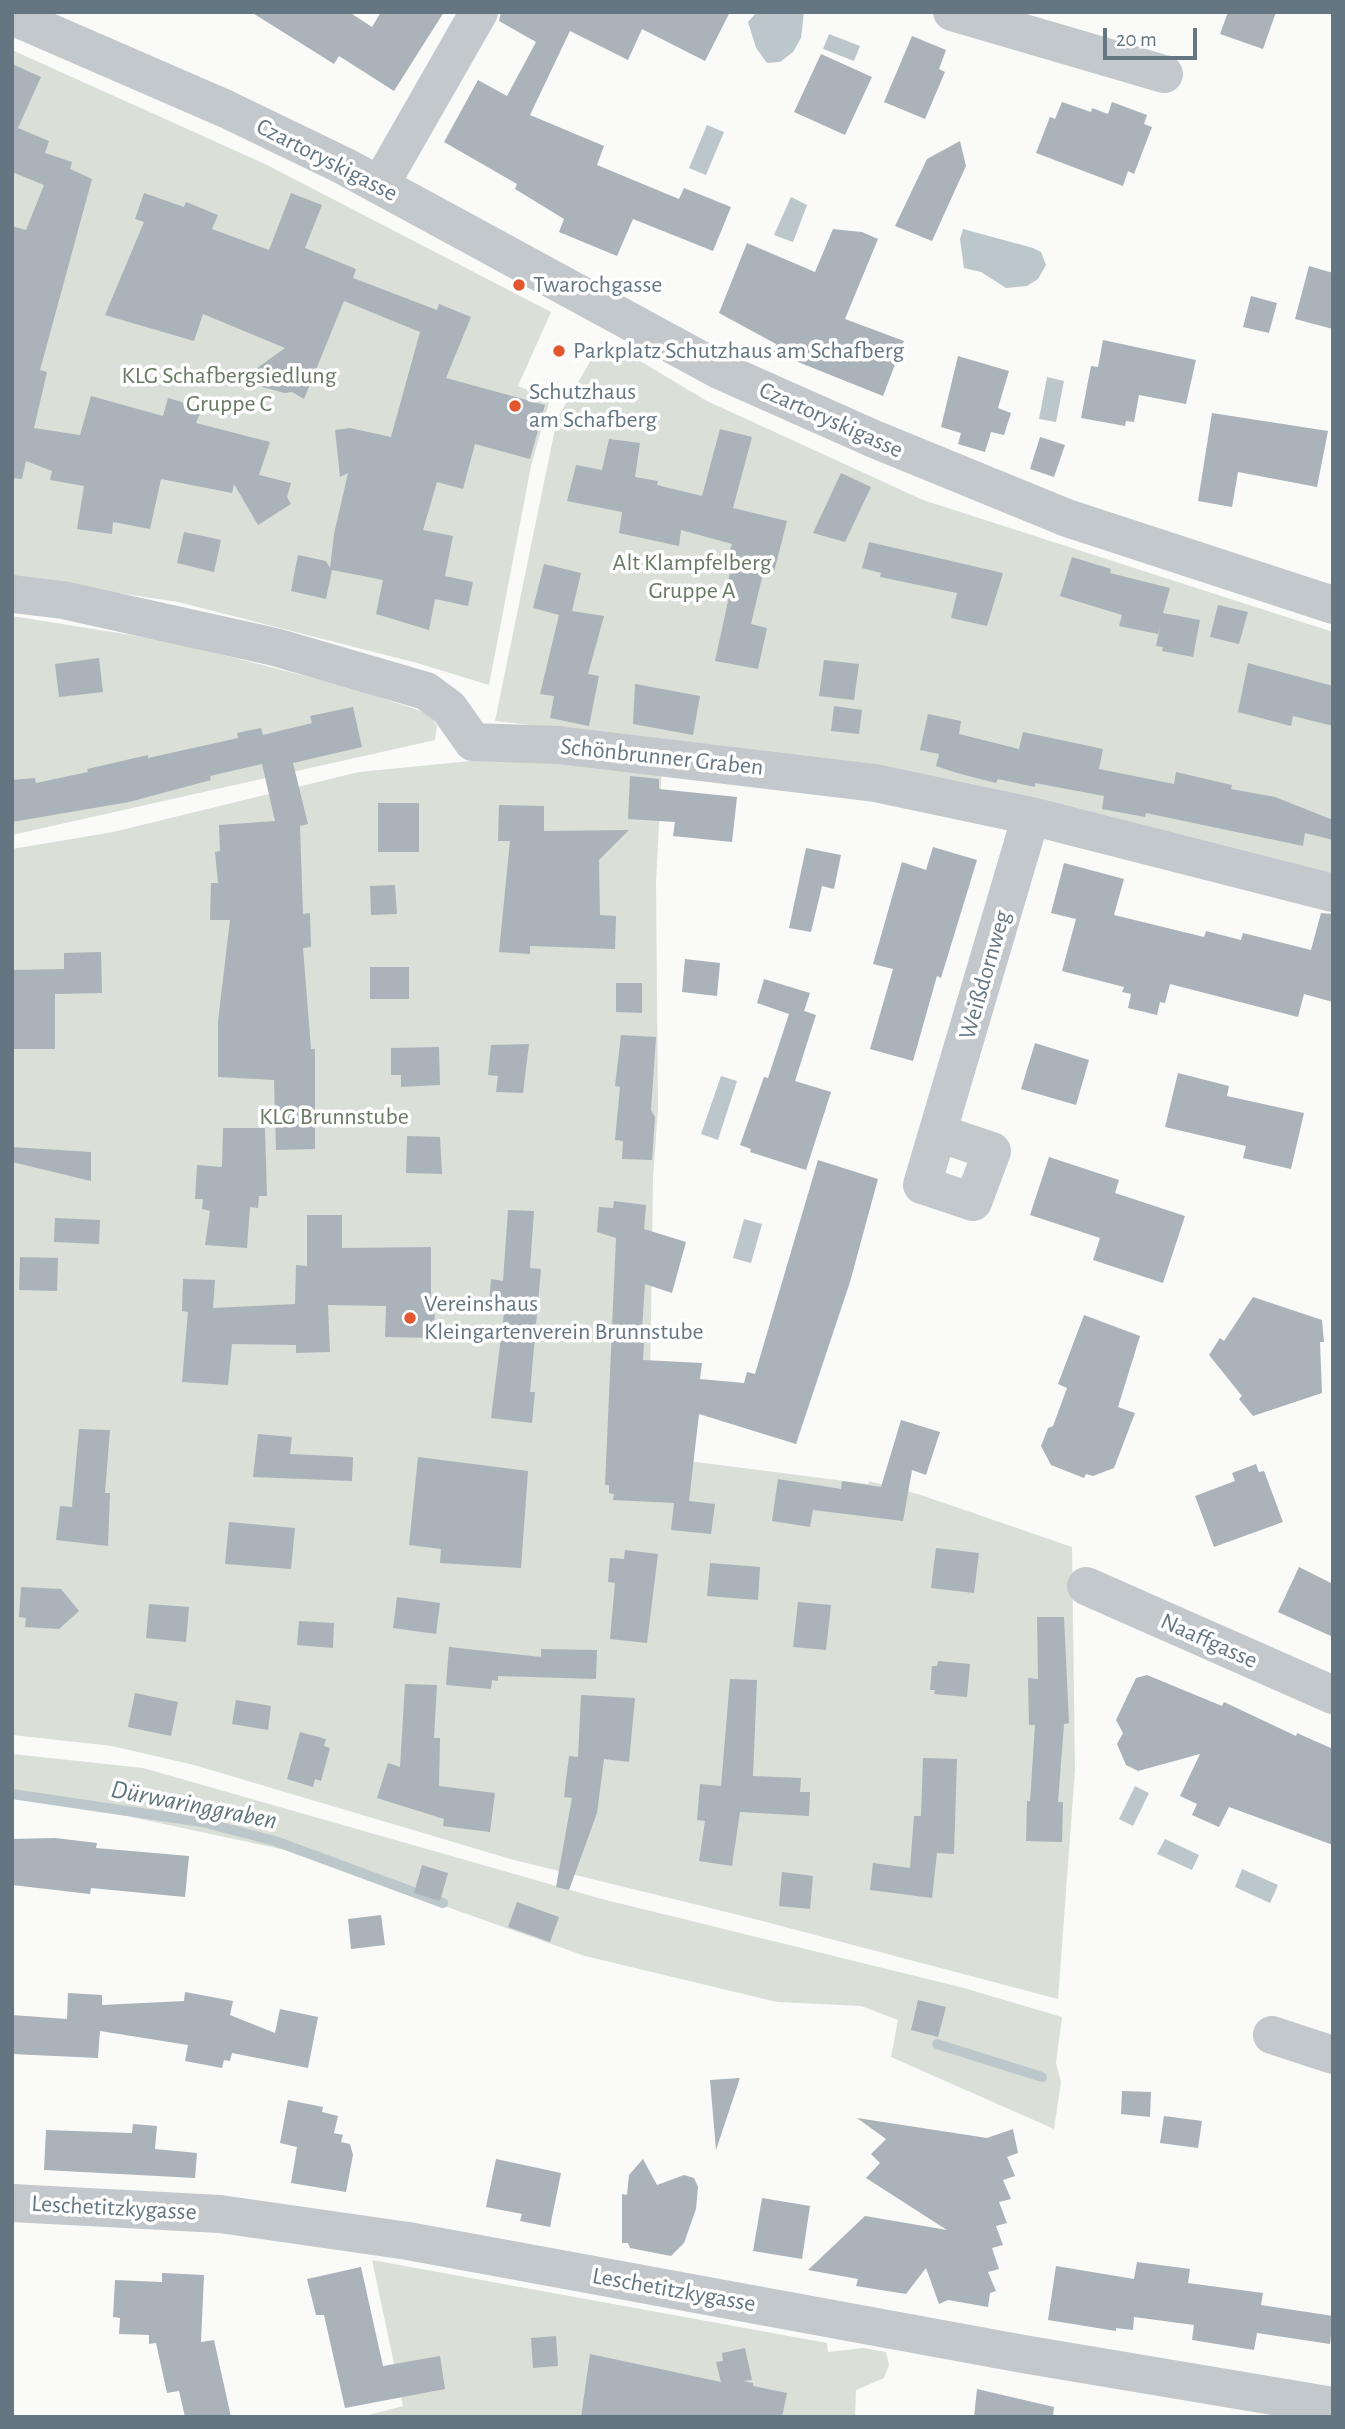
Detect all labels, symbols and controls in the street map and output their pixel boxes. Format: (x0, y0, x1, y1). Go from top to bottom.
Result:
scale bar (1107, 14, 1202, 58)
text: 20 m (1116, 29, 1157, 50)
street label: Czartoryskigasse (252, 112, 402, 208)
place label: Twarochgasse (533, 271, 662, 299)
marker: Twarochgasse (511, 277, 527, 293)
place label: Parkplatz Schutzhaus am Schafberg (573, 337, 904, 365)
marker: Parkplatz Schutzhaus am Schafberg (551, 343, 567, 359)
park label: KLG Schafbergsiedlung Gruppe C (122, 362, 336, 418)
street label: Czartoryskigasse (755, 375, 907, 465)
place label: Schutzhaus am Schafberg (529, 378, 657, 434)
marker: Schutzhaus am Schafberg (507, 398, 523, 414)
park label: Alt Klampfelberg Gruppe A (613, 549, 771, 605)
street label: Schönbrunner Graben (559, 732, 765, 782)
street label: Weißdornweg (953, 907, 1017, 1043)
park label: KLG Brunnstube (259, 1103, 409, 1131)
place label: Vereinshaus Kleingartenverein Brunnstube (424, 1290, 704, 1346)
marker: Vereinshaus Kleingartenverein Brunnstube (402, 1310, 418, 1326)
street label: Naaffgasse (1156, 1607, 1262, 1675)
water label: Dürwaringgraben (108, 1774, 280, 1836)
street label: Leschetitzkygasse (31, 2189, 197, 2227)
street label: Leschetitzkygasse (590, 2261, 758, 2319)

